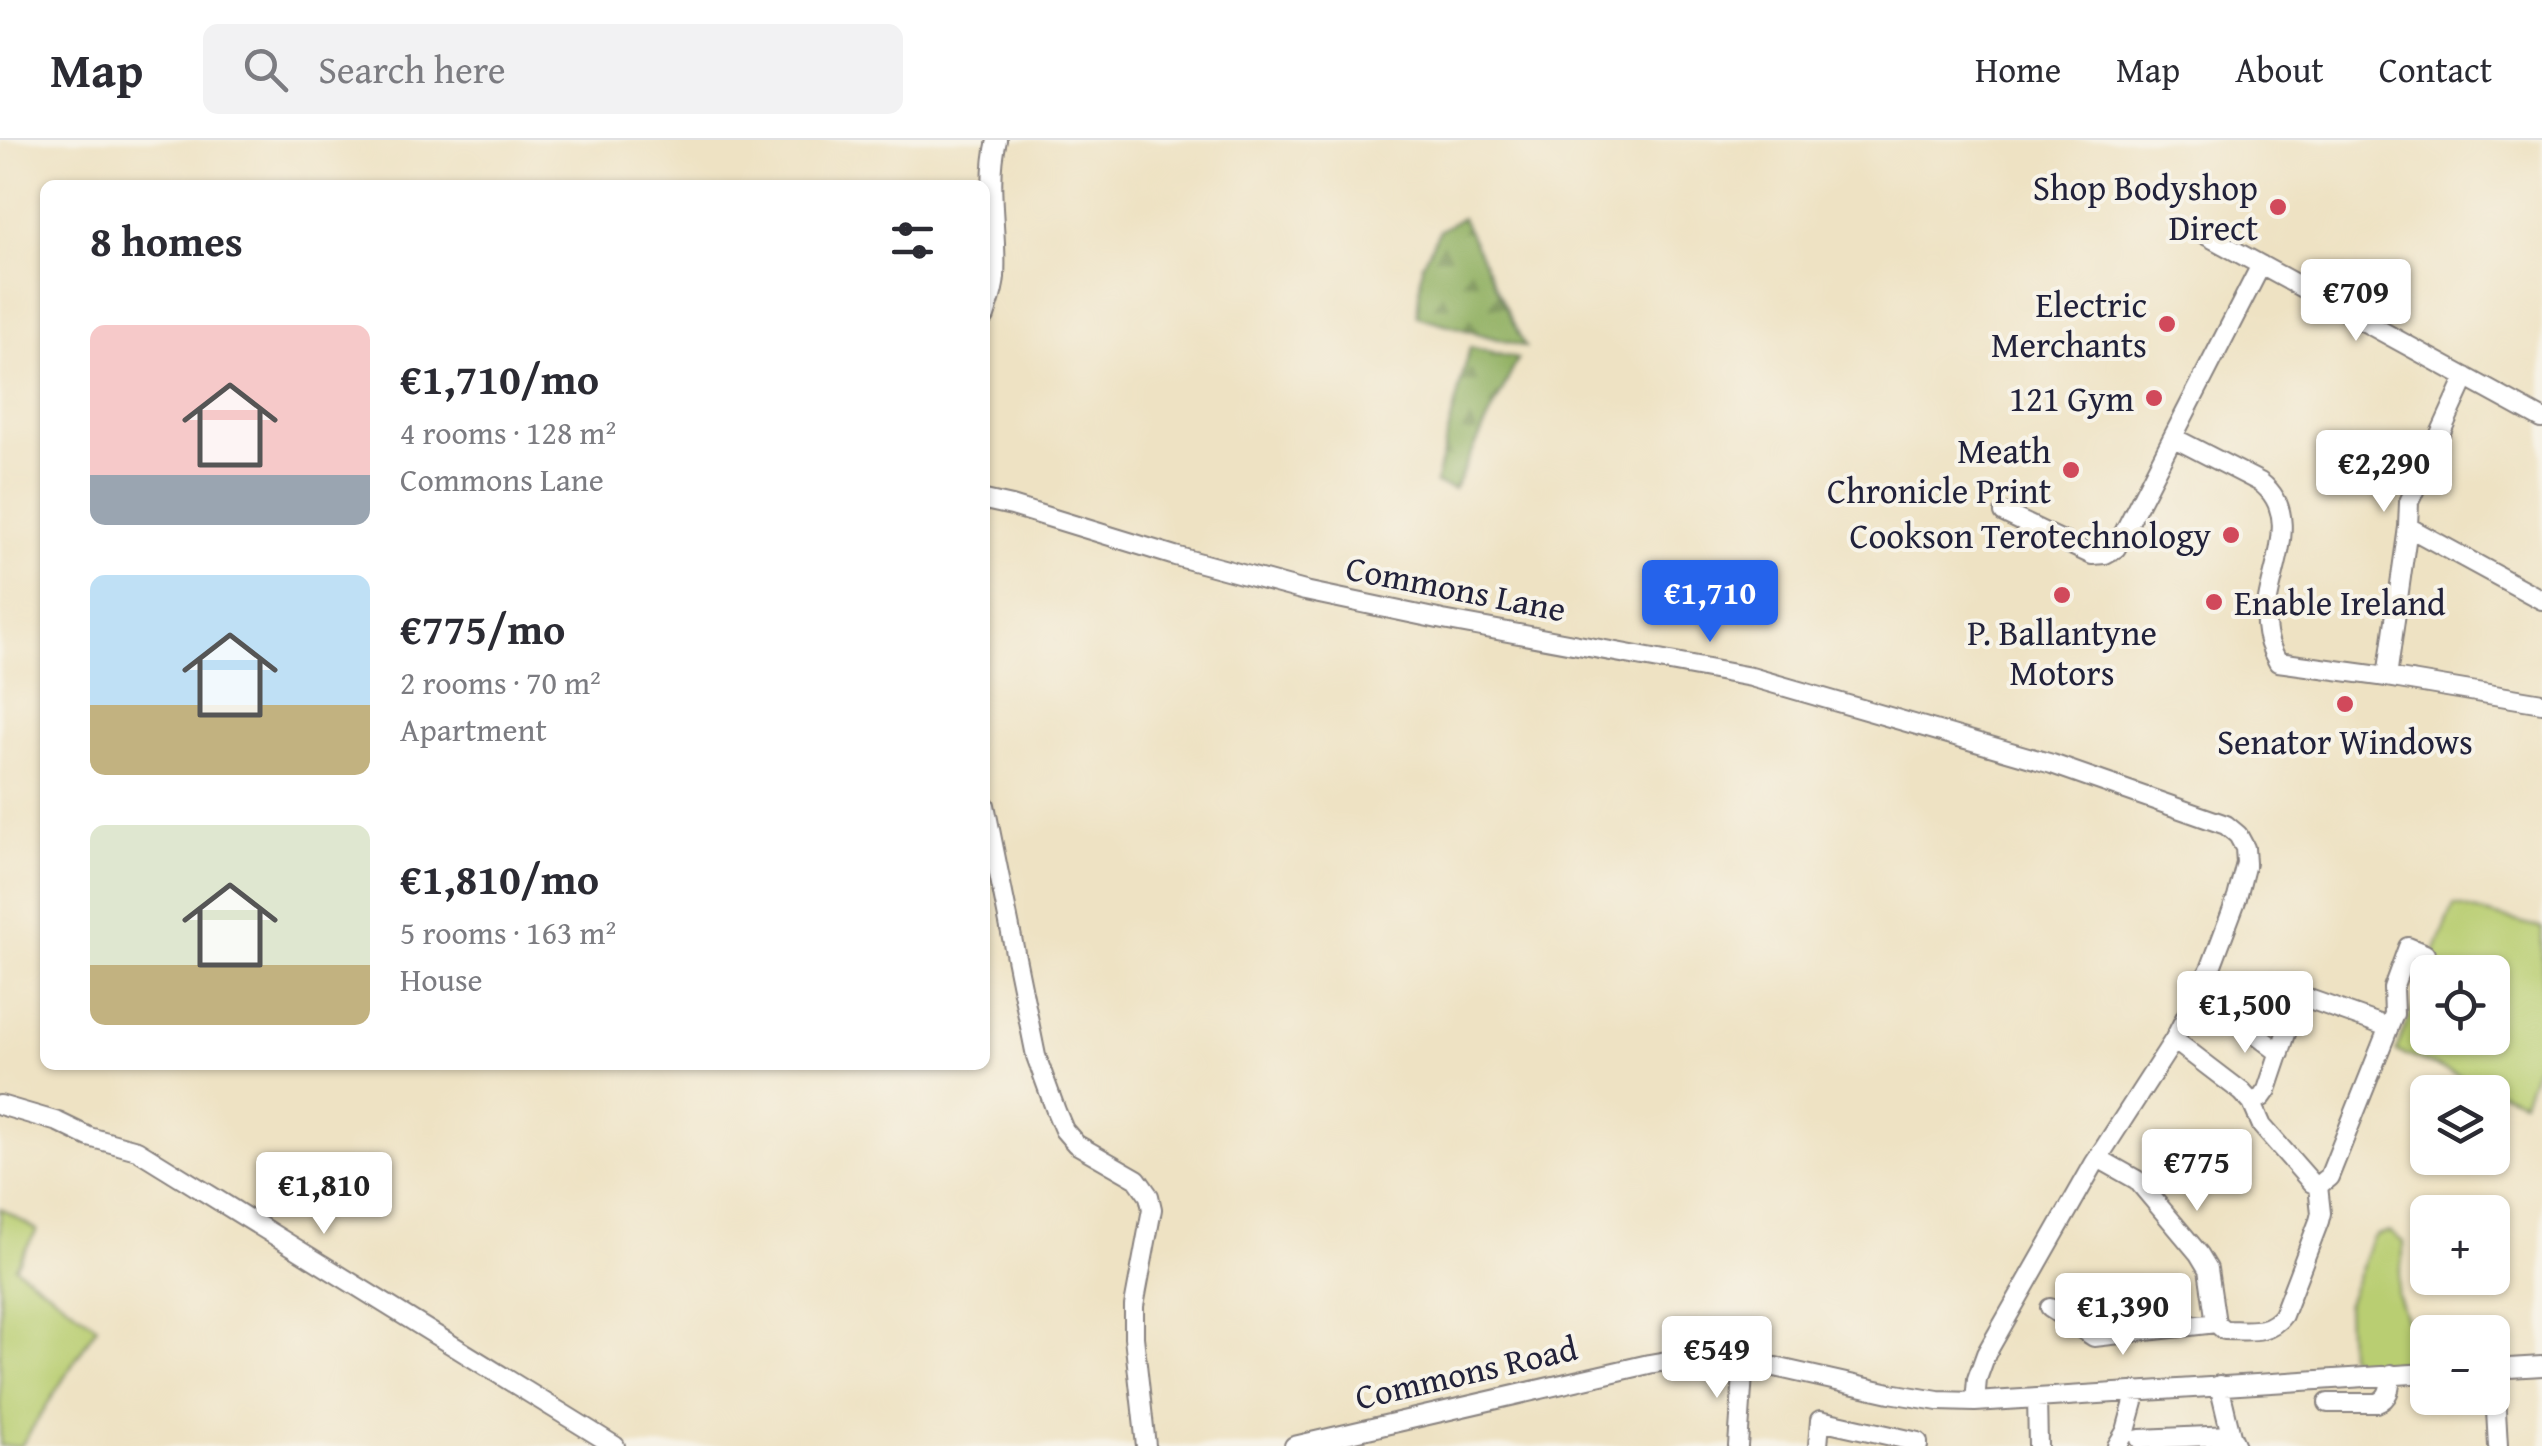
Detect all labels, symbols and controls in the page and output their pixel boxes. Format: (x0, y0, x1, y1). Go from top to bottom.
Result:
search box (203, 24, 903, 114)
text: Map (50, 34, 143, 105)
text: Search here (318, 41, 506, 97)
icon: search (238, 42, 293, 97)
text: Home (1975, 44, 2061, 95)
text: Map (2116, 44, 2180, 95)
text: About (2235, 44, 2324, 95)
text: Contact (2379, 44, 2492, 95)
place label: Shop Bodyshop Direct (2033, 162, 2258, 253)
marker: Shop Bodyshop Direct (2267, 196, 2289, 218)
text: 8 homes (90, 210, 243, 271)
icon: filters (885, 213, 940, 268)
pin: €709 (2297, 259, 2415, 344)
text: €709 (2323, 268, 2389, 315)
place label: Electric Merchants (1991, 279, 2147, 370)
marker: Electric Merchants (2156, 313, 2178, 335)
text: €1,710/mo (400, 348, 599, 409)
icon: home (170, 365, 290, 485)
place label: 121 Gym (2009, 373, 2134, 424)
marker: 121 Gym (2143, 387, 2165, 409)
text: 4 rooms · 128 m² (400, 409, 616, 456)
place label: Meath Chronicle Print (1827, 425, 2051, 516)
pin: €2,290 (2303, 430, 2465, 515)
text: €2,290 (2338, 439, 2430, 486)
text: Commons Lane (400, 456, 604, 503)
marker: Meath Chronicle Print (2060, 459, 2082, 481)
place label: Cookson Terotechnology (1849, 510, 2212, 561)
marker: Cookson Terotechnology (2220, 524, 2242, 546)
street label: Commons Lane (1342, 542, 1570, 634)
pin: €1,710 (1629, 560, 1791, 645)
text: €1,710 (1664, 569, 1756, 616)
place label: Enable Ireland (2234, 577, 2446, 628)
marker: P. Ballantyne Motors (2051, 584, 2073, 606)
marker: Enable Ireland (2203, 591, 2225, 613)
text: €775/mo (400, 598, 565, 659)
place label: P. Ballantyne Motors (1967, 607, 2157, 698)
icon: home (170, 615, 290, 735)
text: 2 rooms · 70 m² (400, 659, 601, 706)
marker: Senator Windows (2334, 693, 2356, 715)
text: Apartment (400, 706, 547, 753)
place label: Senator Windows (2217, 716, 2473, 767)
text: €1,810/mo (400, 848, 599, 909)
icon: home (170, 865, 290, 985)
text: 5 rooms · 163 m² (400, 909, 616, 956)
map controls (2410, 955, 2510, 1415)
button: locate (2410, 955, 2510, 1055)
text: House (400, 956, 483, 1003)
pin: €1,500 (2164, 971, 2326, 1056)
text: €1,500 (2199, 980, 2291, 1027)
button: layers (2410, 1075, 2510, 1175)
pin: €775 (2138, 1129, 2256, 1214)
text: €775 (2164, 1138, 2230, 1185)
pin: €1,810 (243, 1152, 405, 1237)
text: €1,810 (278, 1161, 370, 1208)
button: + (2410, 1195, 2510, 1295)
pin: €1,390 (2042, 1273, 2204, 1358)
text: €1,390 (2077, 1282, 2169, 1329)
button: − (2410, 1315, 2510, 1415)
pin: €549 (1658, 1316, 1776, 1401)
street label: Commons Road (1350, 1322, 1582, 1422)
text: €549 (1684, 1325, 1750, 1372)

